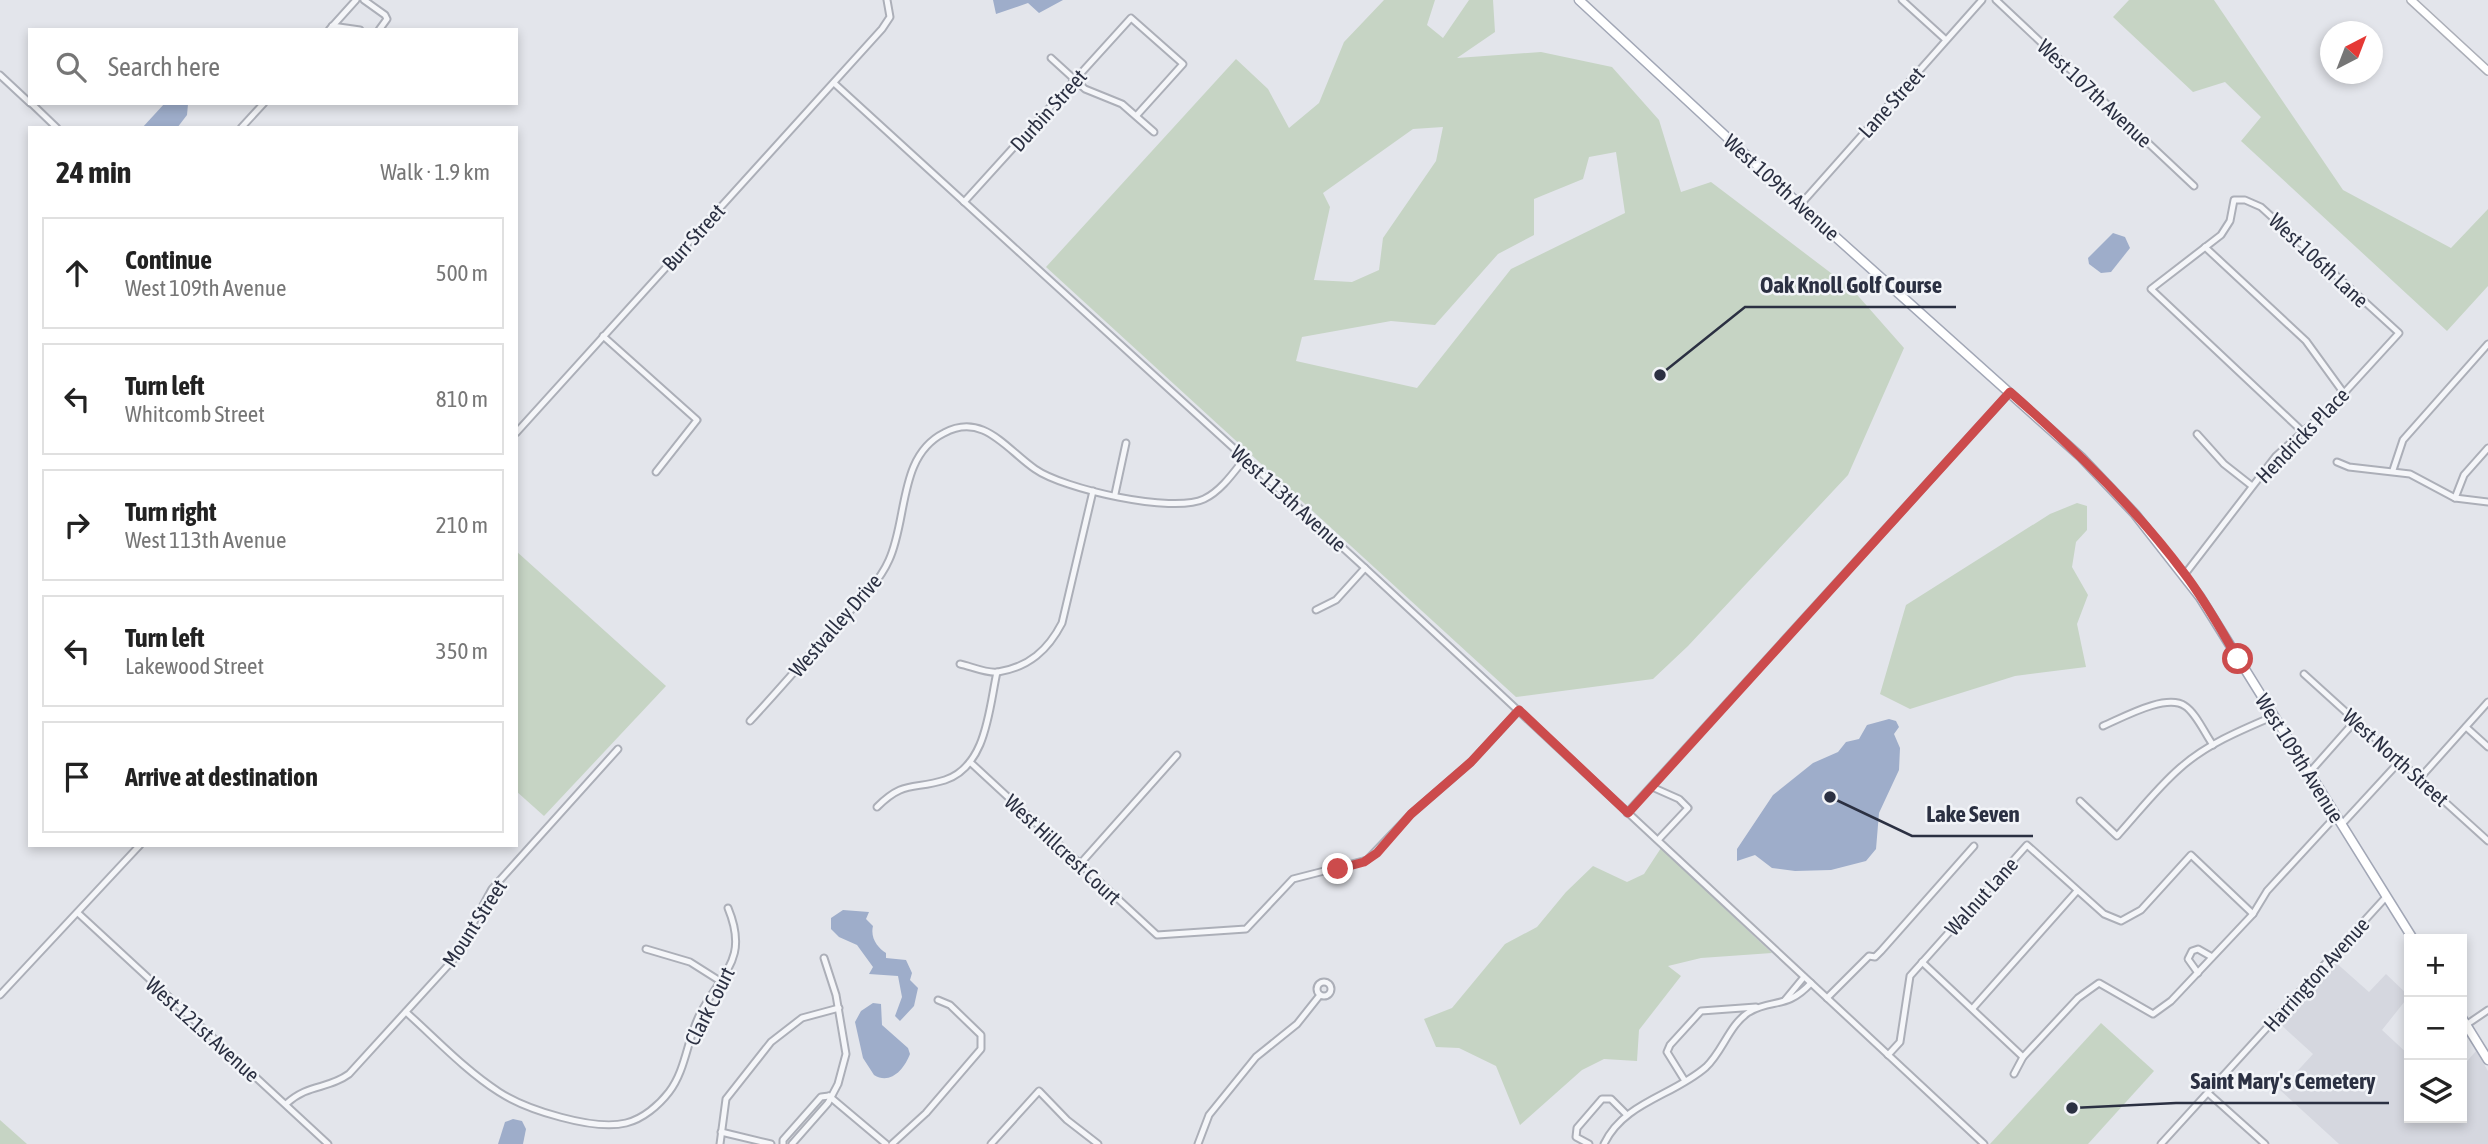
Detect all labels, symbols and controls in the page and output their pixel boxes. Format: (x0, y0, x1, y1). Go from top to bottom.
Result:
north arrow (2320, 21, 2383, 84)
search box (28, 28, 518, 105)
street label: West 107th Avenue (2033, 34, 2157, 152)
icon: search (52, 48, 90, 86)
text: Search here (108, 52, 220, 82)
street label: Lane Street (1853, 62, 1929, 142)
street label: Durbin Street (1005, 64, 1091, 156)
street label: West 109th Avenue (1719, 129, 1845, 245)
text: 24 min (56, 155, 131, 189)
text: Walk · 1.9 km (380, 159, 490, 185)
street label: Burr Street (657, 199, 729, 275)
street label: West 106th Lane (2264, 208, 2374, 312)
text: Continue (125, 245, 212, 275)
icon: ahead (58, 254, 96, 292)
text: 500 m (436, 260, 488, 286)
callout: Oak Knoll Golf Course (1745, 263, 1956, 307)
text: Oak Knoll Golf Course (1760, 272, 1942, 298)
text: West 109th Avenue (125, 275, 286, 301)
text: Turn left (125, 371, 205, 401)
icon: left (58, 380, 96, 418)
street label: Hendricks Place (2251, 382, 2353, 488)
text: 810 m (436, 386, 488, 412)
text: Whitcomb Street (125, 401, 265, 427)
street label: West 113th Avenue (1226, 440, 1352, 556)
text: Turn right (125, 497, 216, 527)
icon: right (58, 506, 96, 544)
text: 210 m (436, 512, 488, 538)
text: West 113th Avenue (125, 527, 286, 553)
street label: Westvalley Drive (784, 569, 886, 681)
text: Turn left (125, 623, 205, 653)
icon: left (58, 632, 96, 670)
text: 350 m (436, 638, 488, 664)
route start (2222, 643, 2253, 674)
text: Lakewood Street (125, 653, 264, 679)
street label: West 109th Avenue (2251, 689, 2349, 827)
street label: West North Street (2338, 703, 2454, 811)
icon: arrive (58, 758, 96, 796)
text: Arrive at destination (125, 762, 318, 792)
street label: West Hillcrest Court (1000, 789, 1126, 909)
callout: Lake Seven (1912, 792, 2033, 836)
text: Lake Seven (1926, 801, 2020, 827)
street label: Walnut Lane (1940, 852, 2022, 940)
route end (1322, 853, 1353, 884)
street label: Mount Street (437, 875, 511, 971)
street label: Harrington Avenue (2258, 912, 2374, 1036)
map controls (2404, 934, 2467, 1123)
button: + (2404, 934, 2467, 997)
street label: Clark Court (679, 963, 739, 1049)
street label: West 121st Avenue (141, 972, 265, 1086)
button: − (2404, 997, 2467, 1060)
callout: Saint Mary's Cemetery (2176, 1059, 2389, 1103)
button: layers (2404, 1060, 2467, 1123)
text: Saint Mary's Cemetery (2191, 1068, 2376, 1094)

